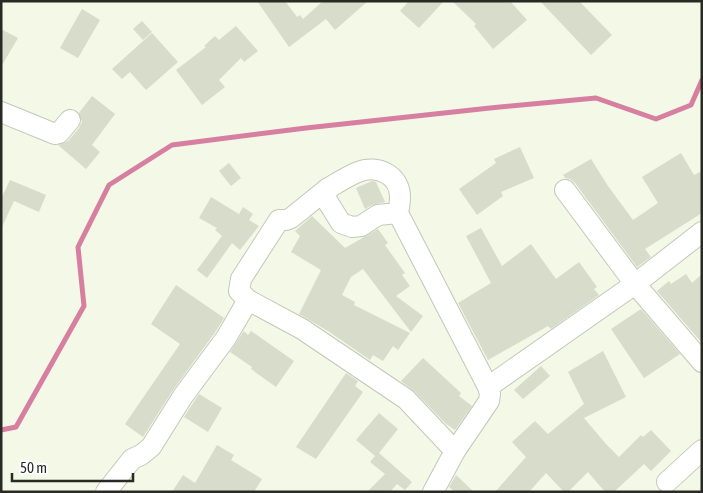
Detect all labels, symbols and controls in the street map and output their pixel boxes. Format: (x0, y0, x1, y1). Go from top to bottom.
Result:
scale bar (12, 450, 134, 482)
text: 50 m (20, 459, 47, 476)

